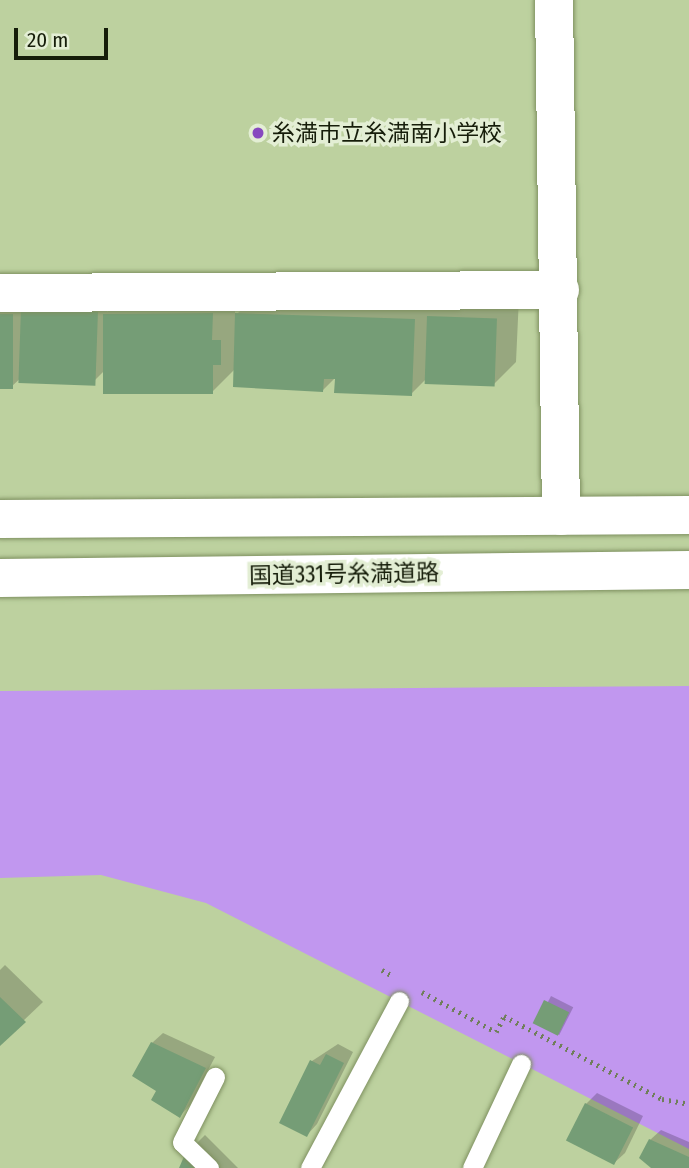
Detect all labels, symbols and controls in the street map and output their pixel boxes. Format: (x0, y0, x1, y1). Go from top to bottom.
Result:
scale bar (18, 14, 112, 58)
text: 20 m (27, 27, 68, 53)
place label: 糸満市立糸満南小学校 (272, 119, 502, 147)
marker: 糸満市立糸満南小学校 (250, 125, 266, 141)
street label: 国道331号糸満道路 (249, 559, 439, 589)

